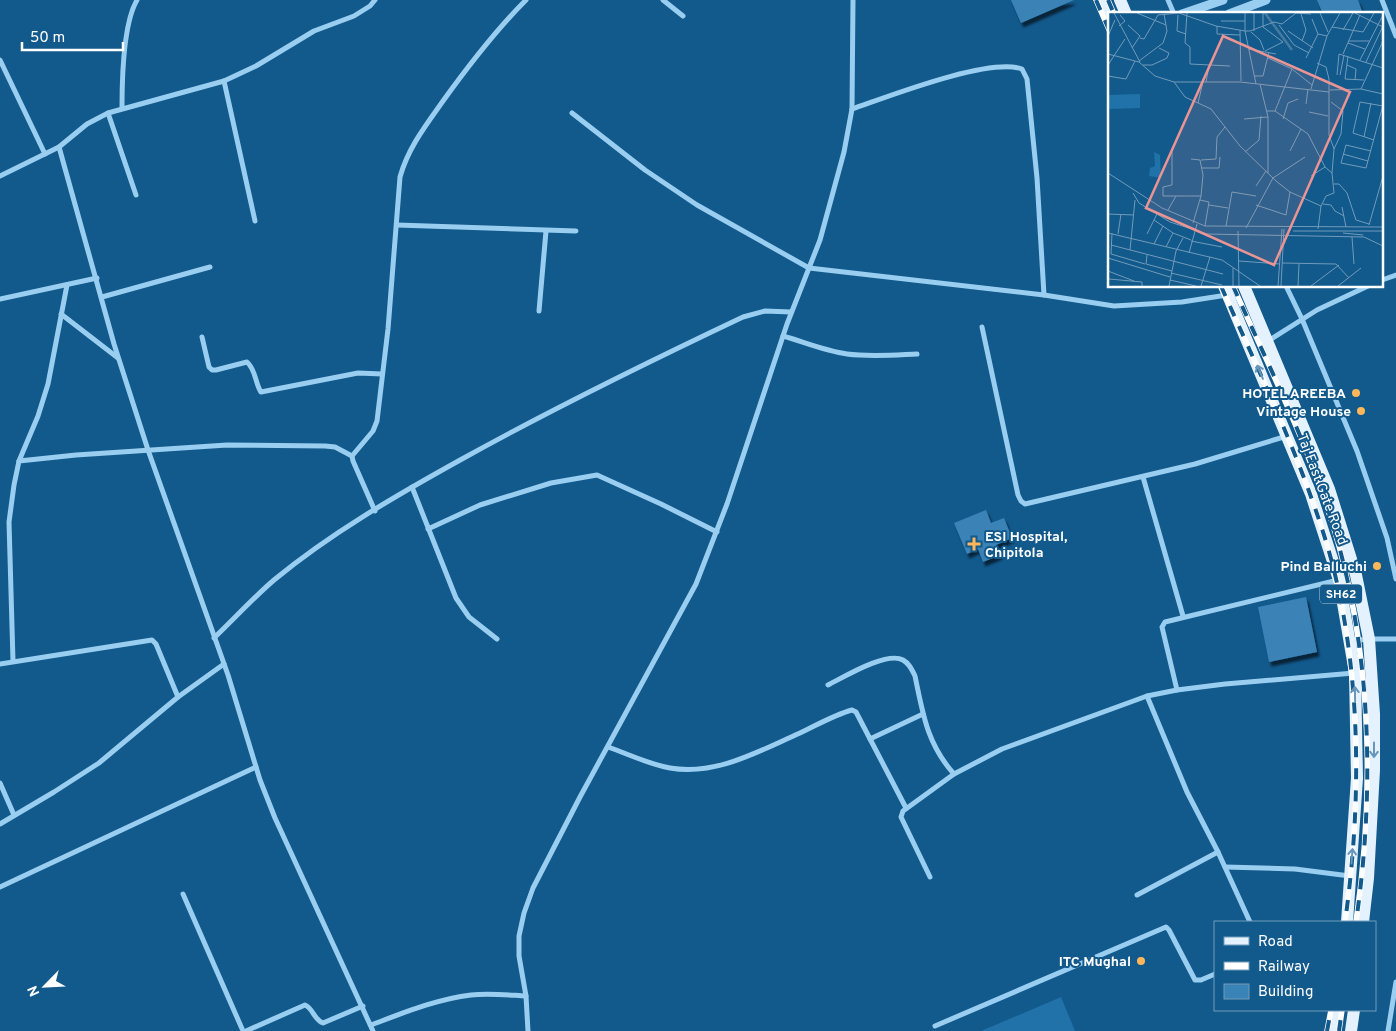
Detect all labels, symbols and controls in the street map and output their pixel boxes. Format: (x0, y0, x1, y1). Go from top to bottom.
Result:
inset map (1108, 12, 1384, 288)
scale bar (22, 20, 124, 52)
text: 50 m (30, 29, 65, 48)
one-way arrow (1255, 365, 1265, 380)
place label: HOTEL AREEBA (1242, 386, 1346, 403)
marker: HOTEL AREEBA (1350, 387, 1362, 399)
place label: Vintage House (1256, 404, 1351, 421)
marker: Vintage House (1355, 405, 1367, 417)
street label: Taj East Gate Road (1293, 432, 1351, 548)
place label: ESI Hospital, Chipitola (985, 529, 1067, 562)
marker: ESI Hospital, Chipitola (967, 537, 981, 551)
place label: Pind Balluchi (1280, 559, 1367, 576)
marker: Pind Balluchi (1371, 560, 1383, 572)
road number: SH62 (1320, 584, 1362, 604)
one-way arrow (1351, 686, 1360, 702)
one-way arrow (1369, 741, 1379, 757)
one-way arrow (1347, 848, 1357, 864)
legend (1214, 921, 1376, 1011)
text: Road (1258, 933, 1293, 952)
place label: ITC Mughal (1059, 954, 1131, 971)
marker: ITC Mughal (1135, 955, 1147, 967)
text: Railway (1258, 958, 1310, 977)
north arrow (20, 961, 70, 1011)
text: N (25, 983, 44, 999)
text: Building (1258, 983, 1313, 1002)

